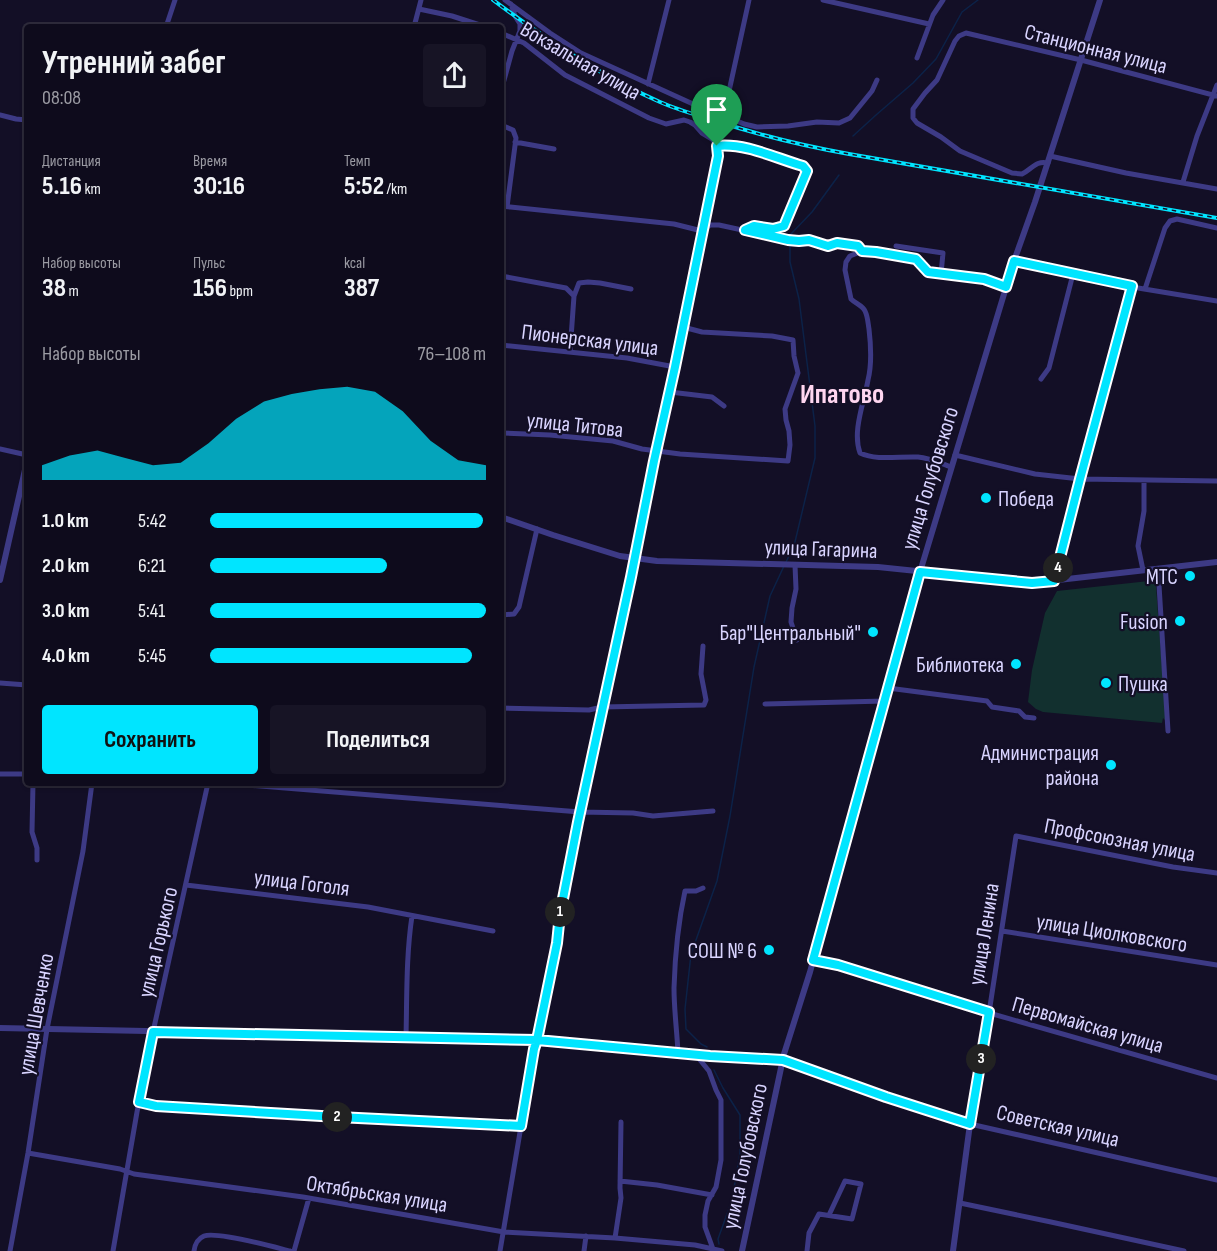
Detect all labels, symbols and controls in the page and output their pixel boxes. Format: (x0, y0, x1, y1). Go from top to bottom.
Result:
street label: Вокзальная улица (515, 16, 645, 107)
street label: Станционная улица (1022, 19, 1170, 80)
text: Утренний забег (42, 43, 226, 83)
button: share (423, 44, 486, 107)
pin (691, 84, 742, 146)
text: 08:08 (42, 86, 81, 110)
icon: arrive (700, 93, 733, 126)
text: Дистанция (42, 152, 101, 171)
text: Время (193, 152, 227, 171)
text: Темп (344, 152, 370, 171)
text: 5.16 (42, 171, 82, 202)
text: 30:16 (193, 171, 245, 202)
text: 5:52 (344, 171, 384, 202)
text: km (82, 180, 101, 199)
text: /km (384, 180, 407, 199)
text: Набор высоты (42, 254, 121, 273)
text: Пульс (193, 254, 226, 273)
text: kcal (344, 254, 365, 273)
text: 38 (42, 273, 66, 304)
text: 156 (193, 273, 227, 304)
text: 387 (344, 273, 379, 304)
text: m (66, 282, 79, 301)
text: bpm (227, 282, 253, 301)
street label: Пионерская улица (520, 319, 660, 362)
text: Набор высоты (42, 342, 141, 366)
text: 76–108 m (417, 342, 486, 366)
district label: Ипатово (800, 378, 884, 411)
street label: улица Голубовского (896, 404, 965, 553)
street label: улица Титова (525, 407, 624, 444)
place label: Победа (998, 486, 1054, 513)
marker: Победа (979, 491, 993, 505)
text: 1.0 km (42, 509, 89, 533)
text: 5:42 (138, 509, 167, 533)
street label: улица Гагарина (764, 534, 878, 565)
pin: 4 (1043, 553, 1073, 583)
text: 2.0 km (42, 554, 89, 578)
text: 6:21 (138, 554, 166, 578)
text: 4 (1054, 558, 1062, 577)
place label: МТС (1146, 564, 1178, 591)
marker: МТС (1183, 569, 1197, 583)
text: 3.0 km (42, 599, 89, 623)
text: 5:41 (138, 599, 165, 623)
place label: Fusion (1120, 609, 1168, 636)
marker: Fusion (1173, 614, 1187, 628)
place label: Бар"Центральный" (719, 620, 861, 647)
marker: Бар"Центральный" (866, 625, 880, 639)
text: 4.0 km (42, 644, 90, 668)
text: 5:45 (138, 644, 166, 668)
place label: Библиотека (916, 652, 1004, 679)
marker: Библиотека (1009, 657, 1023, 671)
place label: Пушка (1118, 671, 1168, 698)
marker: Пушка (1099, 676, 1113, 690)
button: Сохранить (42, 705, 258, 774)
button: Поделиться (270, 705, 486, 774)
place label: Администрация района (980, 740, 1099, 792)
marker: Администрация района (1104, 758, 1118, 772)
street label: Профсоюзная улица (1042, 813, 1197, 868)
street label: улица Гоголя (253, 864, 351, 903)
street label: улица Ленина (963, 881, 1006, 987)
street label: улица Горького (133, 884, 184, 1000)
pin: 1 (545, 897, 575, 927)
text: 1 (557, 902, 563, 921)
street label: улица Циолковского (1034, 908, 1189, 959)
place label: СОШ № 6 (687, 938, 757, 965)
marker: СОШ № 6 (762, 943, 776, 957)
street label: улица Шевченко (12, 951, 60, 1077)
street label: Первомайская улица (1009, 991, 1166, 1060)
pin: 3 (966, 1044, 996, 1074)
text: 3 (977, 1049, 985, 1068)
street label: улица Голубовского (717, 1081, 774, 1232)
street label: Советская улица (994, 1099, 1122, 1154)
pin: 2 (322, 1102, 352, 1132)
text: 2 (333, 1107, 341, 1126)
street label: Октябрьская улица (304, 1170, 449, 1219)

